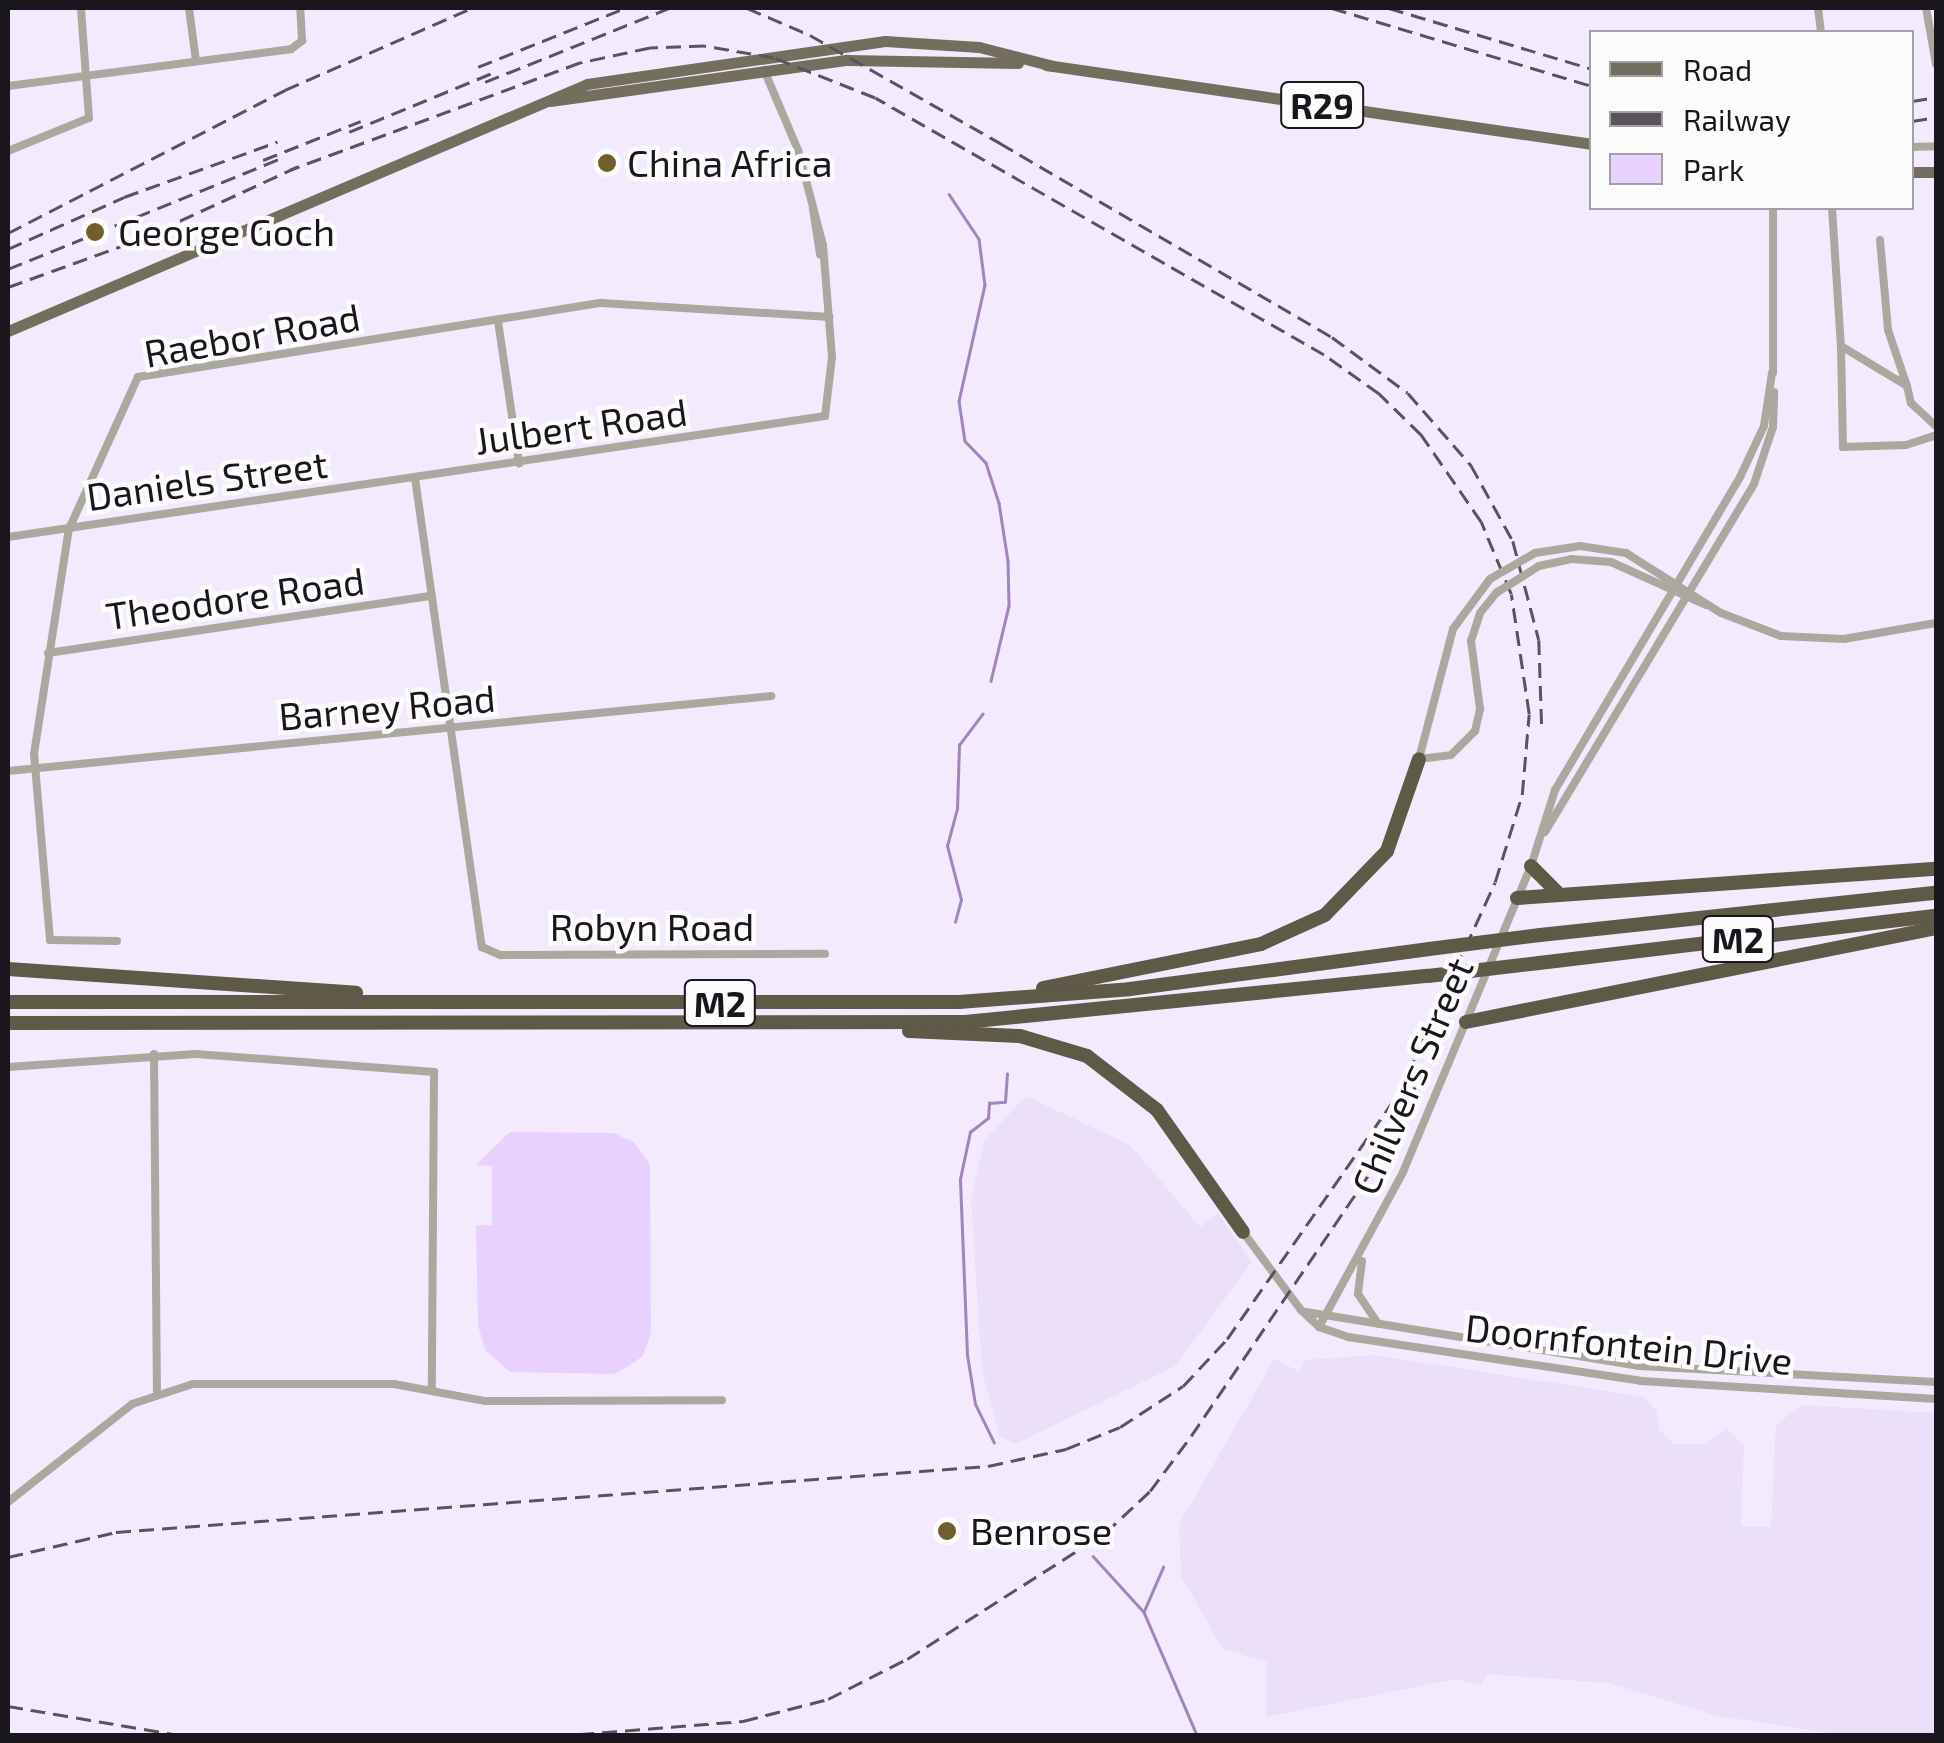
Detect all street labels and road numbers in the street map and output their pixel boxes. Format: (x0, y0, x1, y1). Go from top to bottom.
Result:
road number: R29 (1280, 75, 1364, 135)
street label: Raebor Road (140, 294, 364, 376)
street label: Julbert Road (472, 389, 690, 463)
street label: Daniels Street (84, 441, 330, 519)
street label: Theodore Road (103, 557, 367, 639)
street label: Barney Road (276, 675, 498, 739)
street label: Robyn Road (550, 904, 754, 950)
road number: M2 (1700, 909, 1776, 969)
street label: Chilvers Street (1342, 951, 1482, 1201)
road number: M2 (682, 973, 758, 1033)
street label: Doornfontein Drive (1463, 1304, 1795, 1384)

